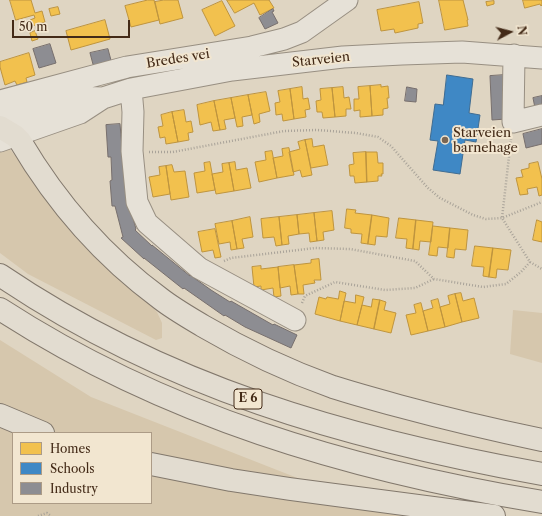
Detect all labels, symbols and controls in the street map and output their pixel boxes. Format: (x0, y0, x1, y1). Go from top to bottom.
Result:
scale bar (14, 12, 132, 38)
north arrow (490, 12, 530, 52)
text: 50 m (19, 19, 48, 34)
text: N (514, 25, 529, 36)
street label: Bredes vei (145, 46, 211, 72)
street label: Starveien (291, 49, 351, 71)
place label: Starveien barnehage (453, 125, 518, 156)
marker: Starveien barnehage (440, 135, 450, 145)
road number: E 6 (234, 389, 262, 409)
legend (12, 432, 152, 504)
text: Homes (50, 441, 90, 456)
text: Schools (50, 461, 95, 476)
text: Industry (50, 481, 98, 496)

